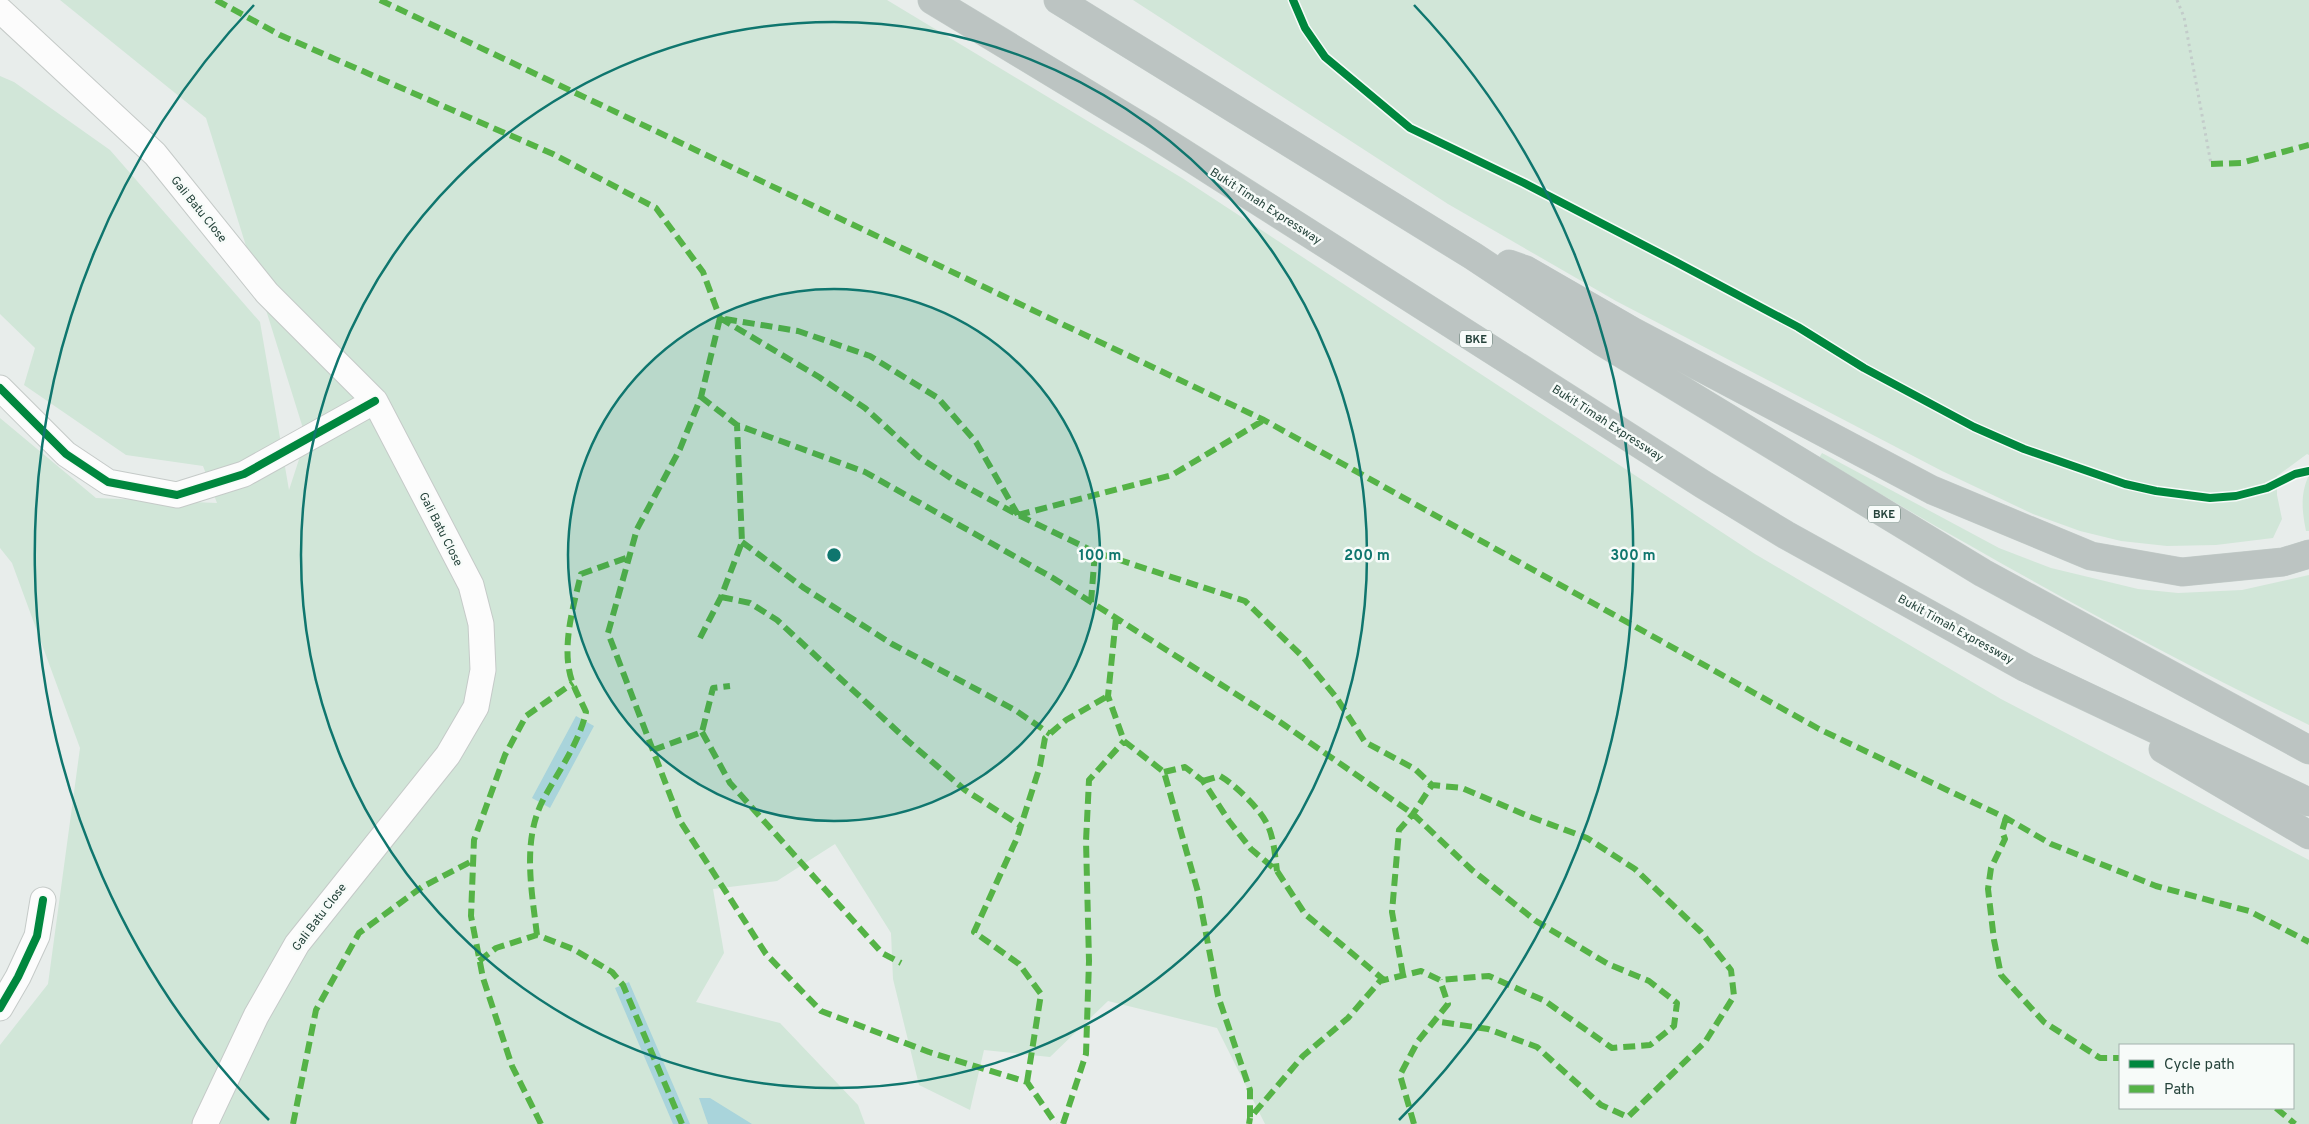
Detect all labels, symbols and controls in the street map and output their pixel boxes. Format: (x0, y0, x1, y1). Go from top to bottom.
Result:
street label: Bukit Timah Expressway (1206, 165, 1324, 249)
street label: Gali Batu Close (167, 173, 230, 246)
road number: BKE (1460, 330, 1492, 348)
street label: Bukit Timah Expressway (1548, 382, 1666, 466)
street label: Gali Batu Close (415, 490, 466, 569)
road number: BKE (1868, 506, 1900, 522)
centre of rings (825, 546, 843, 564)
text: 100 m (1079, 547, 1121, 566)
text: 200 m (1344, 547, 1390, 566)
text: 300 m (1610, 547, 1656, 566)
street label: Bukit Timah Expressway (1895, 591, 2016, 668)
street label: Gali Batu Close (289, 880, 351, 955)
legend (2119, 1044, 2294, 1109)
text: Cycle path (2164, 1056, 2235, 1075)
text: Path (2164, 1081, 2195, 1100)

